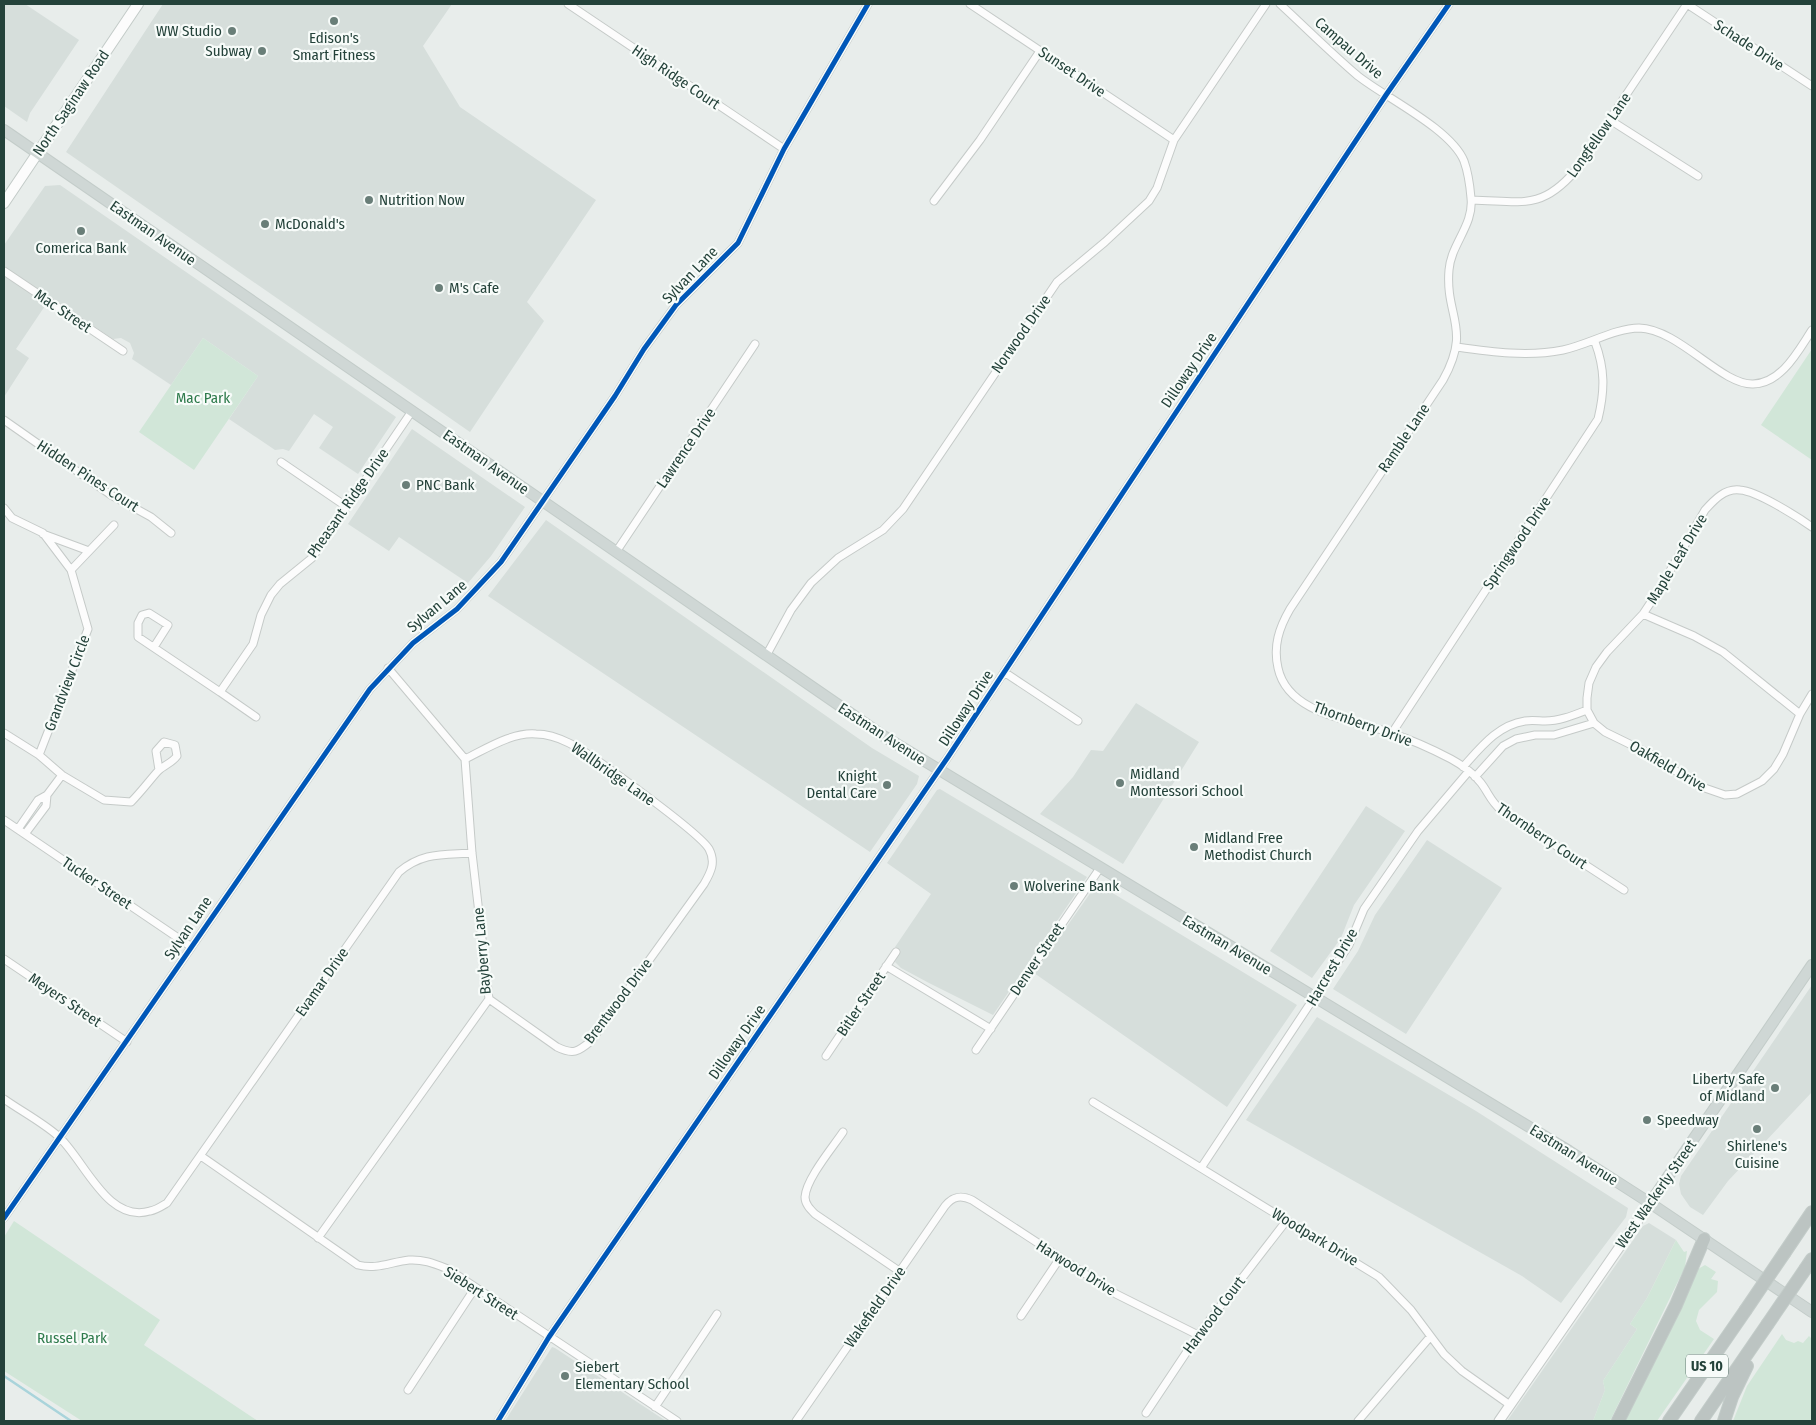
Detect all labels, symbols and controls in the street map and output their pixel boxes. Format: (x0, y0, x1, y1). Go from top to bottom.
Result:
street label: Campau Drive (1311, 13, 1387, 83)
marker: Edison's Smart Fitness (328, 15, 340, 27)
street label: Schade Drive (1711, 16, 1787, 74)
place label: WW Studio (156, 22, 222, 40)
marker: WW Studio (226, 25, 238, 37)
place label: Edison's Smart Fitness (293, 29, 375, 64)
street label: High Ridge Court (629, 41, 724, 113)
place label: Subway (205, 42, 252, 60)
street label: Sunset Drive (1035, 43, 1109, 101)
marker: Subway (256, 45, 268, 57)
street label: North Saginaw Road (29, 47, 113, 159)
street label: Longfellow Lane (1563, 89, 1635, 181)
place label: Nutrition Now (379, 191, 465, 209)
marker: Nutrition Now (363, 194, 375, 206)
street label: Eastman Avenue (107, 197, 199, 269)
place label: McDonald's (275, 215, 345, 233)
marker: McDonald's (259, 218, 271, 230)
marker: Comerica Bank (75, 225, 87, 237)
place label: Comerica Bank (36, 239, 126, 257)
street label: Sylvan Lane (658, 243, 722, 307)
place label: M's Cafe (449, 279, 499, 297)
marker: M's Cafe (433, 282, 445, 294)
street label: Mac Street (31, 285, 95, 337)
street label: Norwood Drive (987, 292, 1055, 376)
street label: Dilloway Drive (1157, 329, 1221, 411)
park label: Mac Park (176, 389, 230, 407)
street label: Ramble Lane (1374, 400, 1434, 476)
street label: Lawrence Drive (653, 405, 719, 491)
street label: Eastman Avenue (440, 426, 532, 498)
street label: Hidden Pines Court (34, 436, 142, 516)
street label: Pheasant Ridge Drive (304, 445, 392, 561)
place label: PNC Bank (416, 476, 475, 494)
marker: PNC Bank (400, 479, 412, 491)
street label: Springwood Drive (1479, 493, 1555, 593)
street label: Maple Leaf Drive (1643, 511, 1711, 607)
street label: Sylvan Lane (404, 576, 470, 636)
street label: Grandview Circle (40, 632, 94, 734)
street label: Dilloway Drive (935, 667, 997, 749)
street label: Thornberry Drive (1311, 698, 1415, 750)
street label: Eastman Avenue (835, 699, 929, 769)
street label: Oakfield Drive (1626, 737, 1710, 795)
street label: Wallbridge Lane (568, 739, 658, 809)
place label: Midland Montessori School (1130, 765, 1243, 800)
place label: Knight Dental Care (806, 767, 877, 802)
marker: Midland Montessori School (1114, 777, 1126, 789)
marker: Knight Dental Care (881, 779, 893, 791)
street label: Thornberry Court (1493, 799, 1591, 873)
place label: Midland Free Methodist Church (1204, 829, 1312, 864)
marker: Midland Free Methodist Church (1188, 841, 1200, 853)
street label: Tucker Street (59, 853, 135, 913)
place label: Wolverine Bank (1024, 877, 1119, 895)
marker: Wolverine Bank (1008, 880, 1020, 892)
street label: Sylvan Lane (160, 893, 216, 963)
street label: Bayberry Lane (469, 907, 495, 995)
street label: Eastman Avenue (1179, 911, 1275, 979)
street label: Denver Street (1006, 919, 1068, 999)
street label: Harcrest Drive (1303, 925, 1361, 1009)
street label: Evamar Drive (292, 944, 352, 1020)
street label: Brentwood Drive (580, 955, 656, 1047)
street label: Bitler Street (833, 968, 889, 1040)
street label: Meyers Street (25, 969, 105, 1031)
street label: Dilloway Drive (705, 1001, 769, 1083)
place label: Liberty Safe of Midland (1692, 1070, 1765, 1105)
marker: Liberty Safe of Midland (1769, 1082, 1781, 1094)
place label: Speedway (1657, 1111, 1719, 1129)
marker: Speedway (1641, 1114, 1653, 1126)
street label: Eastman Avenue (1526, 1121, 1622, 1189)
marker: Shirlene's Cuisine (1751, 1123, 1763, 1135)
street label: West Wackerly Street (1612, 1136, 1700, 1252)
place label: Shirlene's Cuisine (1727, 1137, 1787, 1172)
street label: Woodpark Drive (1269, 1204, 1361, 1270)
street label: Harwood Drive (1033, 1236, 1119, 1300)
street label: Siebert Street (441, 1262, 521, 1324)
street label: Wakefield Drive (840, 1263, 910, 1351)
street label: Harwood Court (1179, 1273, 1249, 1357)
park label: Russel Park (37, 1329, 107, 1347)
road number: US 10 (1686, 1354, 1728, 1378)
place label: Siebert Elementary School (575, 1358, 689, 1393)
marker: Siebert Elementary School (559, 1370, 571, 1382)

